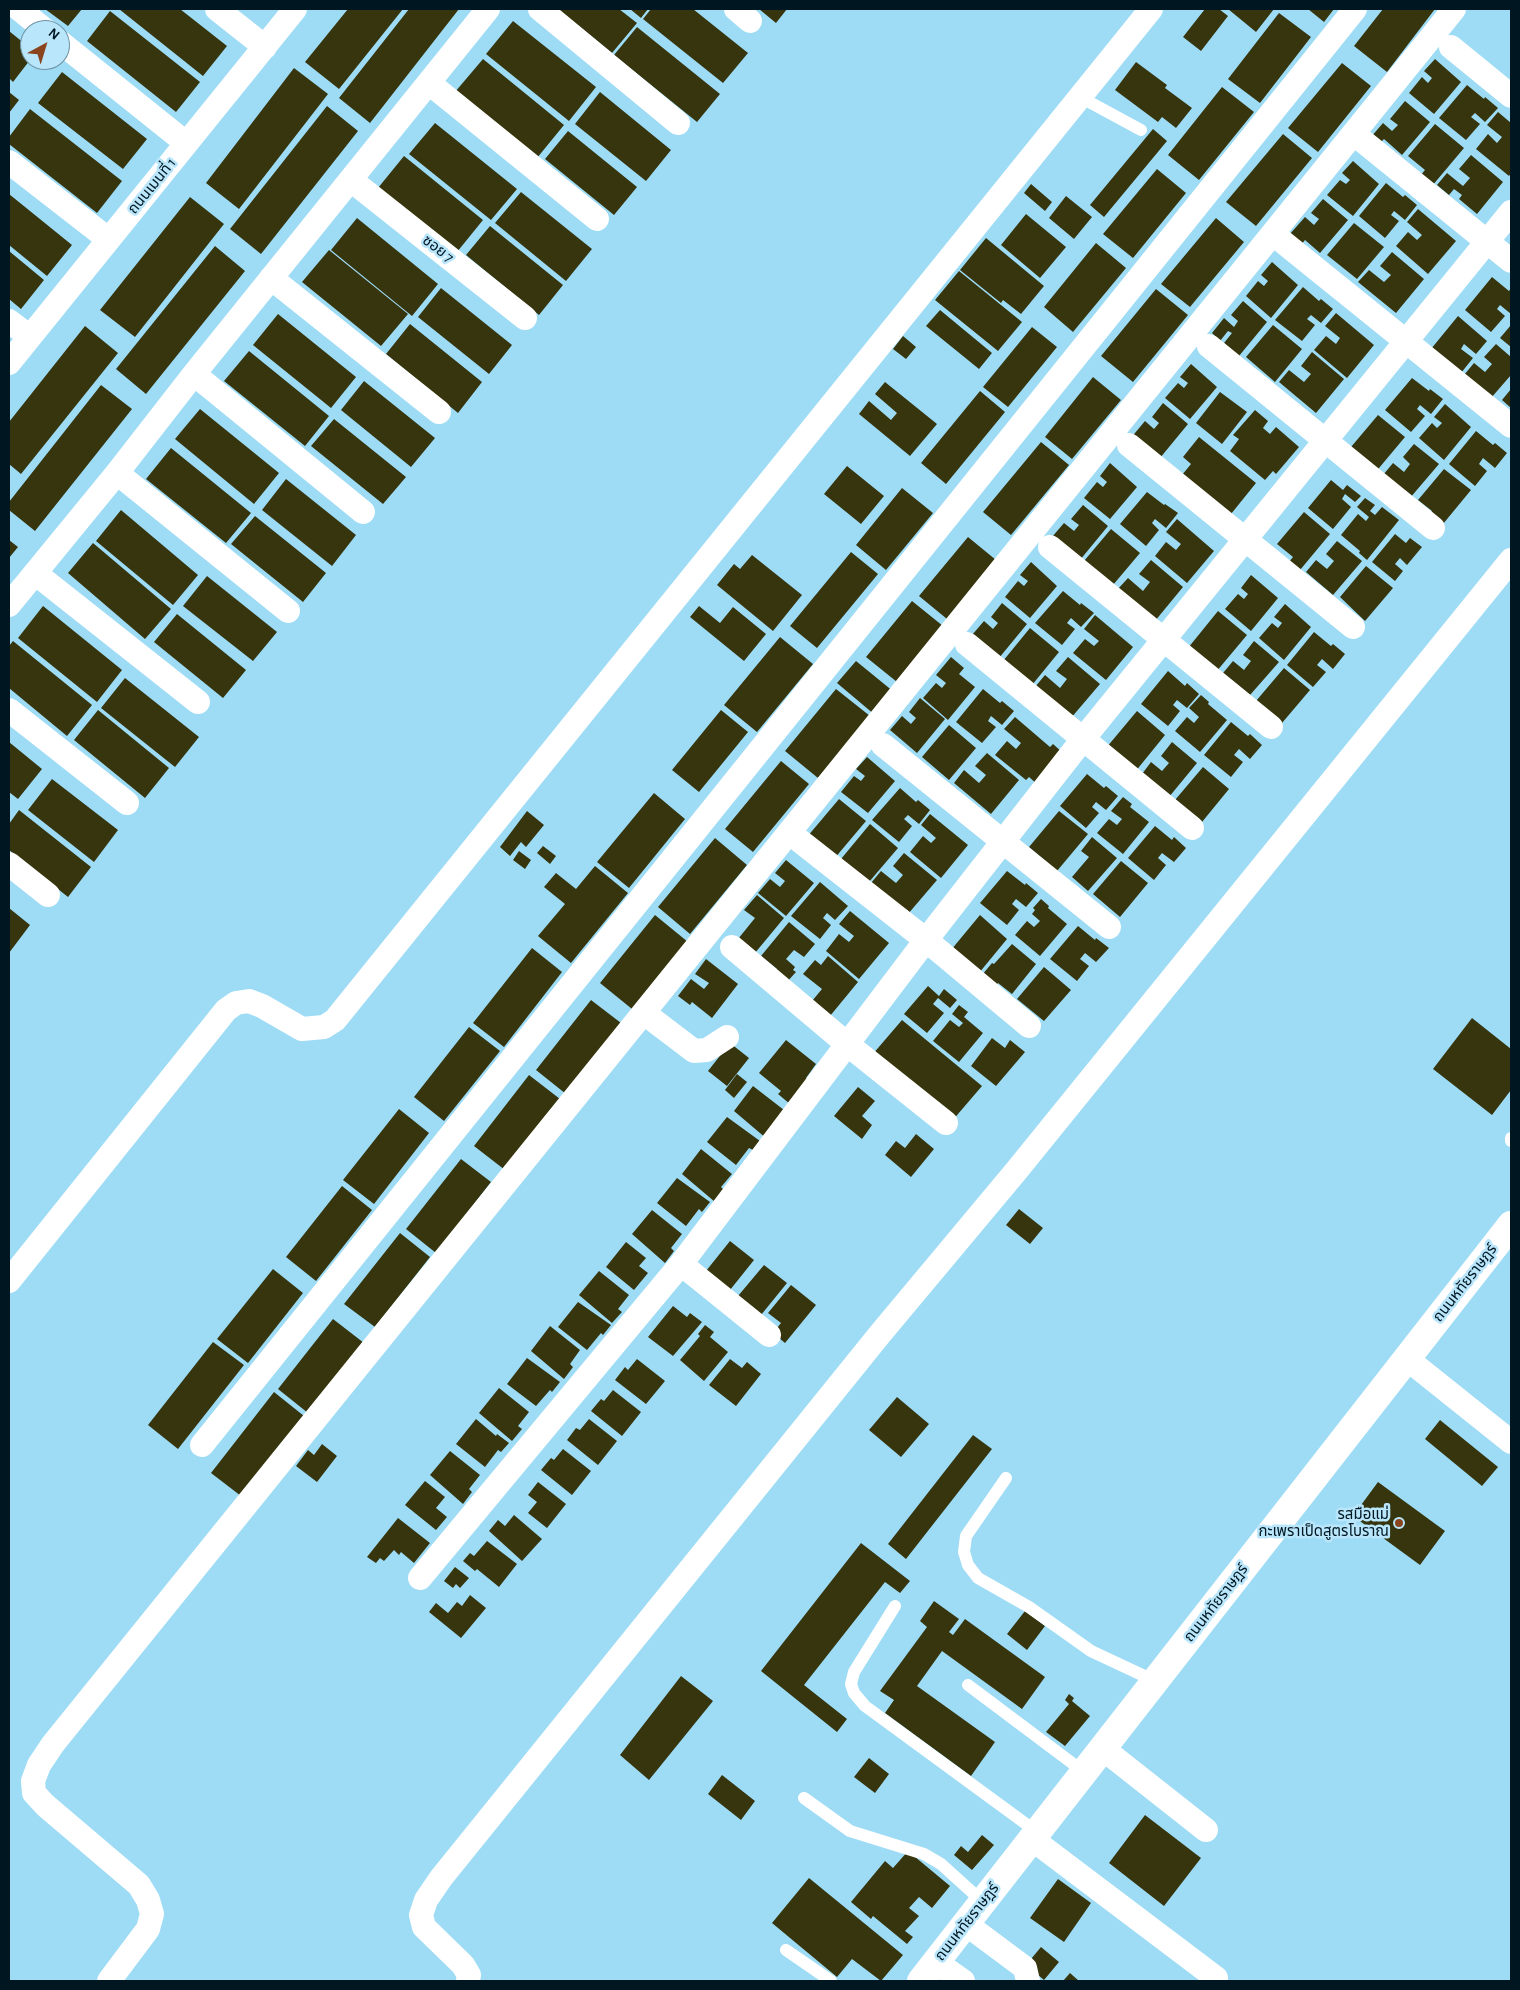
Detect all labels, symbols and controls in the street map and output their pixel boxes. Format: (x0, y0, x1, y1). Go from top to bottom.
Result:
north arrow (20, 20, 70, 70)
text: N (46, 26, 62, 43)
street label: ถนนเมนที่ 1 (124, 154, 180, 218)
street label: ซอย 7 (419, 231, 457, 267)
street label: ถนนหทัยราษฎร์ (1429, 1241, 1501, 1325)
place label: รสมือแม่ กะเพราเป็ดสูตรโบราณ (1258, 1505, 1389, 1540)
marker: รสมือแม่ กะเพราเป็ดสูตรโบราณ (1393, 1517, 1405, 1529)
street label: ถนนหทัยราษฎร์ (1180, 1561, 1252, 1645)
street label: ถนนหทัยราษฎร์ (931, 1880, 1003, 1964)

